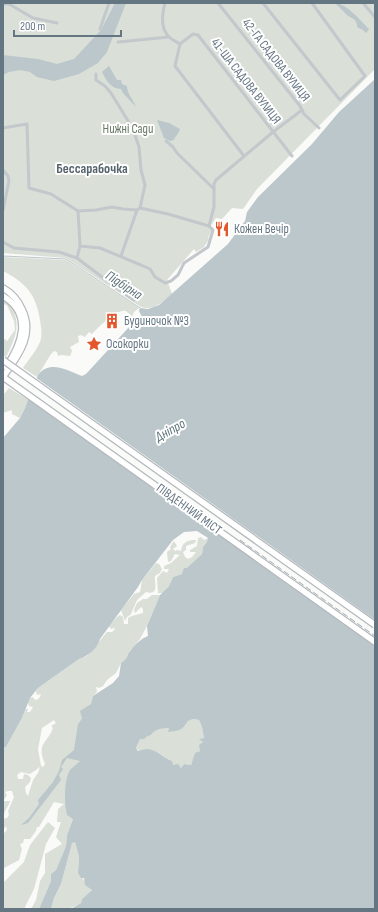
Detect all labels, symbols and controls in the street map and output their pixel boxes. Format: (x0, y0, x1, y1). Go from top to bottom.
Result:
scale bar (14, 12, 121, 38)
street label: 42-ГА САДОВА ВУЛИЦЯ (239, 15, 313, 105)
text: 200 m (20, 19, 46, 34)
street label: 41-ША САДОВА ВУЛИЦЯ (207, 35, 285, 127)
park label: Нижні Сади (103, 121, 153, 137)
district label: Бессарабочка (56, 160, 128, 177)
restaurant icon: Кожен Вечір (213, 220, 231, 238)
place label: Кожен Вечір (234, 221, 289, 237)
water label: Підбірна (102, 267, 146, 303)
building icon: Будиночок №3 (103, 312, 121, 330)
place label: Будиночок №3 (124, 313, 189, 329)
place icon: Осокорки (85, 335, 103, 353)
place label: Осокорки (106, 336, 149, 352)
water label: Дніпро (151, 415, 188, 446)
street label: ПІВДЕННИЙ МІСТ (153, 480, 225, 538)

